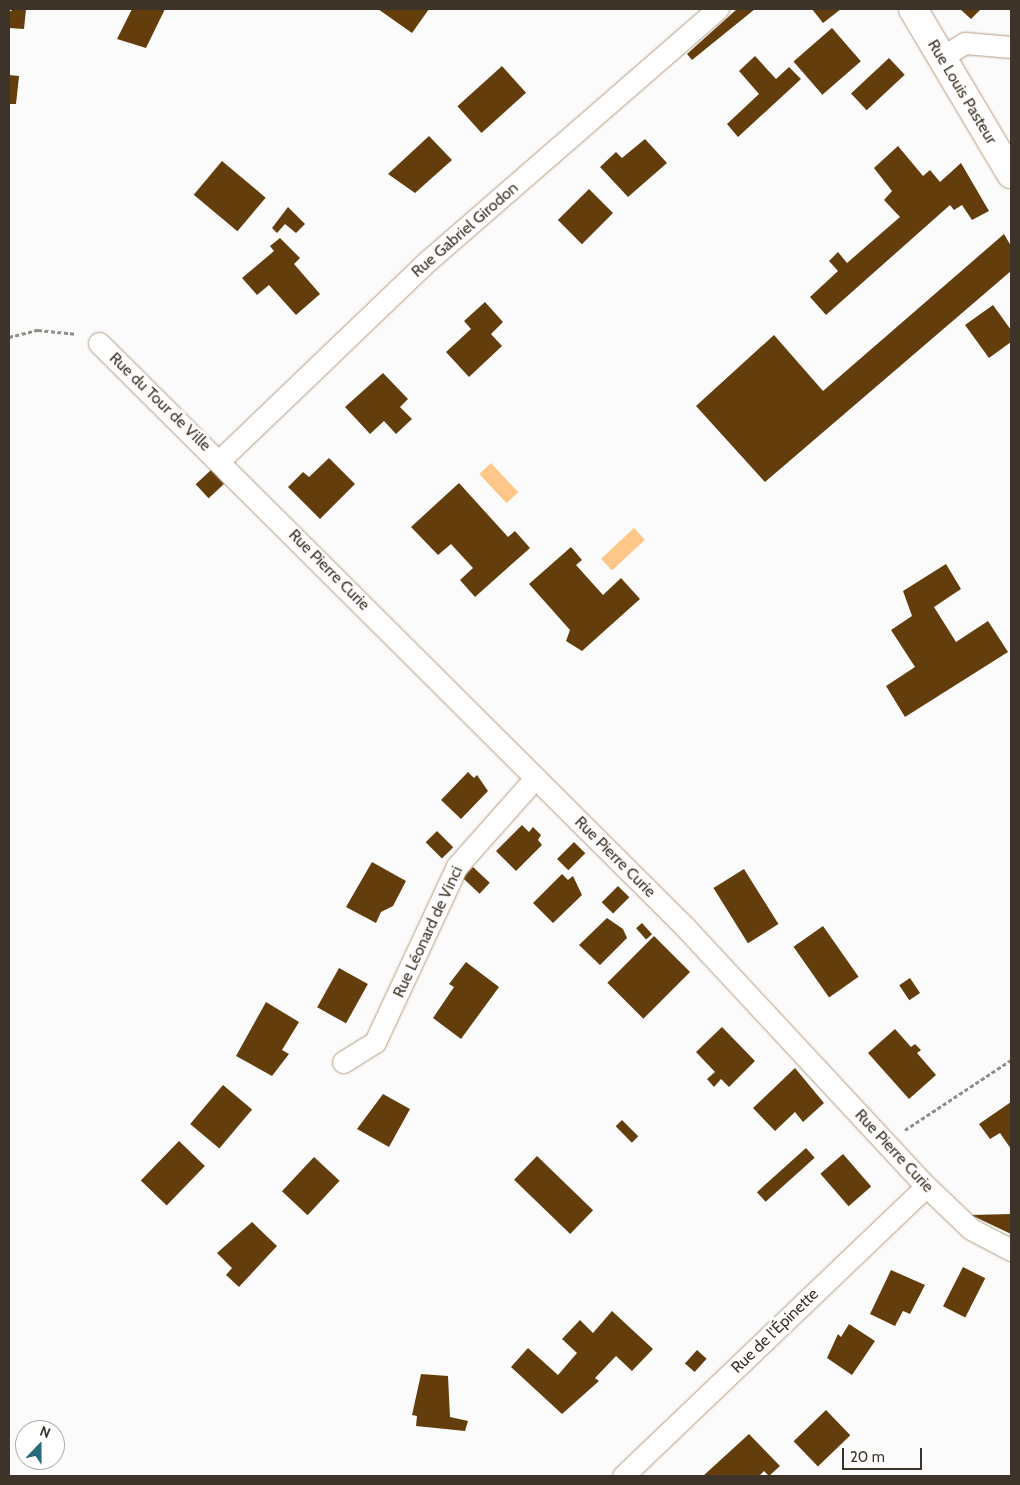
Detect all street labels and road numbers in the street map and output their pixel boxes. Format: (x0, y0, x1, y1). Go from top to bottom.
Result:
street label: Rue Louis Pasteur (923, 36, 1001, 148)
street label: Rue Gabriel Girodon (408, 178, 522, 282)
street label: Rue du Tour de Ville (105, 349, 215, 455)
street label: Rue Pierre Curie (285, 526, 373, 614)
street label: Rue Pierre Curie (571, 813, 659, 901)
street label: Rue Léonard de Vinci (389, 863, 467, 1001)
street label: Rue Pierre Curie (851, 1105, 937, 1197)
street label: Rue de l'Épinette (727, 1285, 823, 1377)

